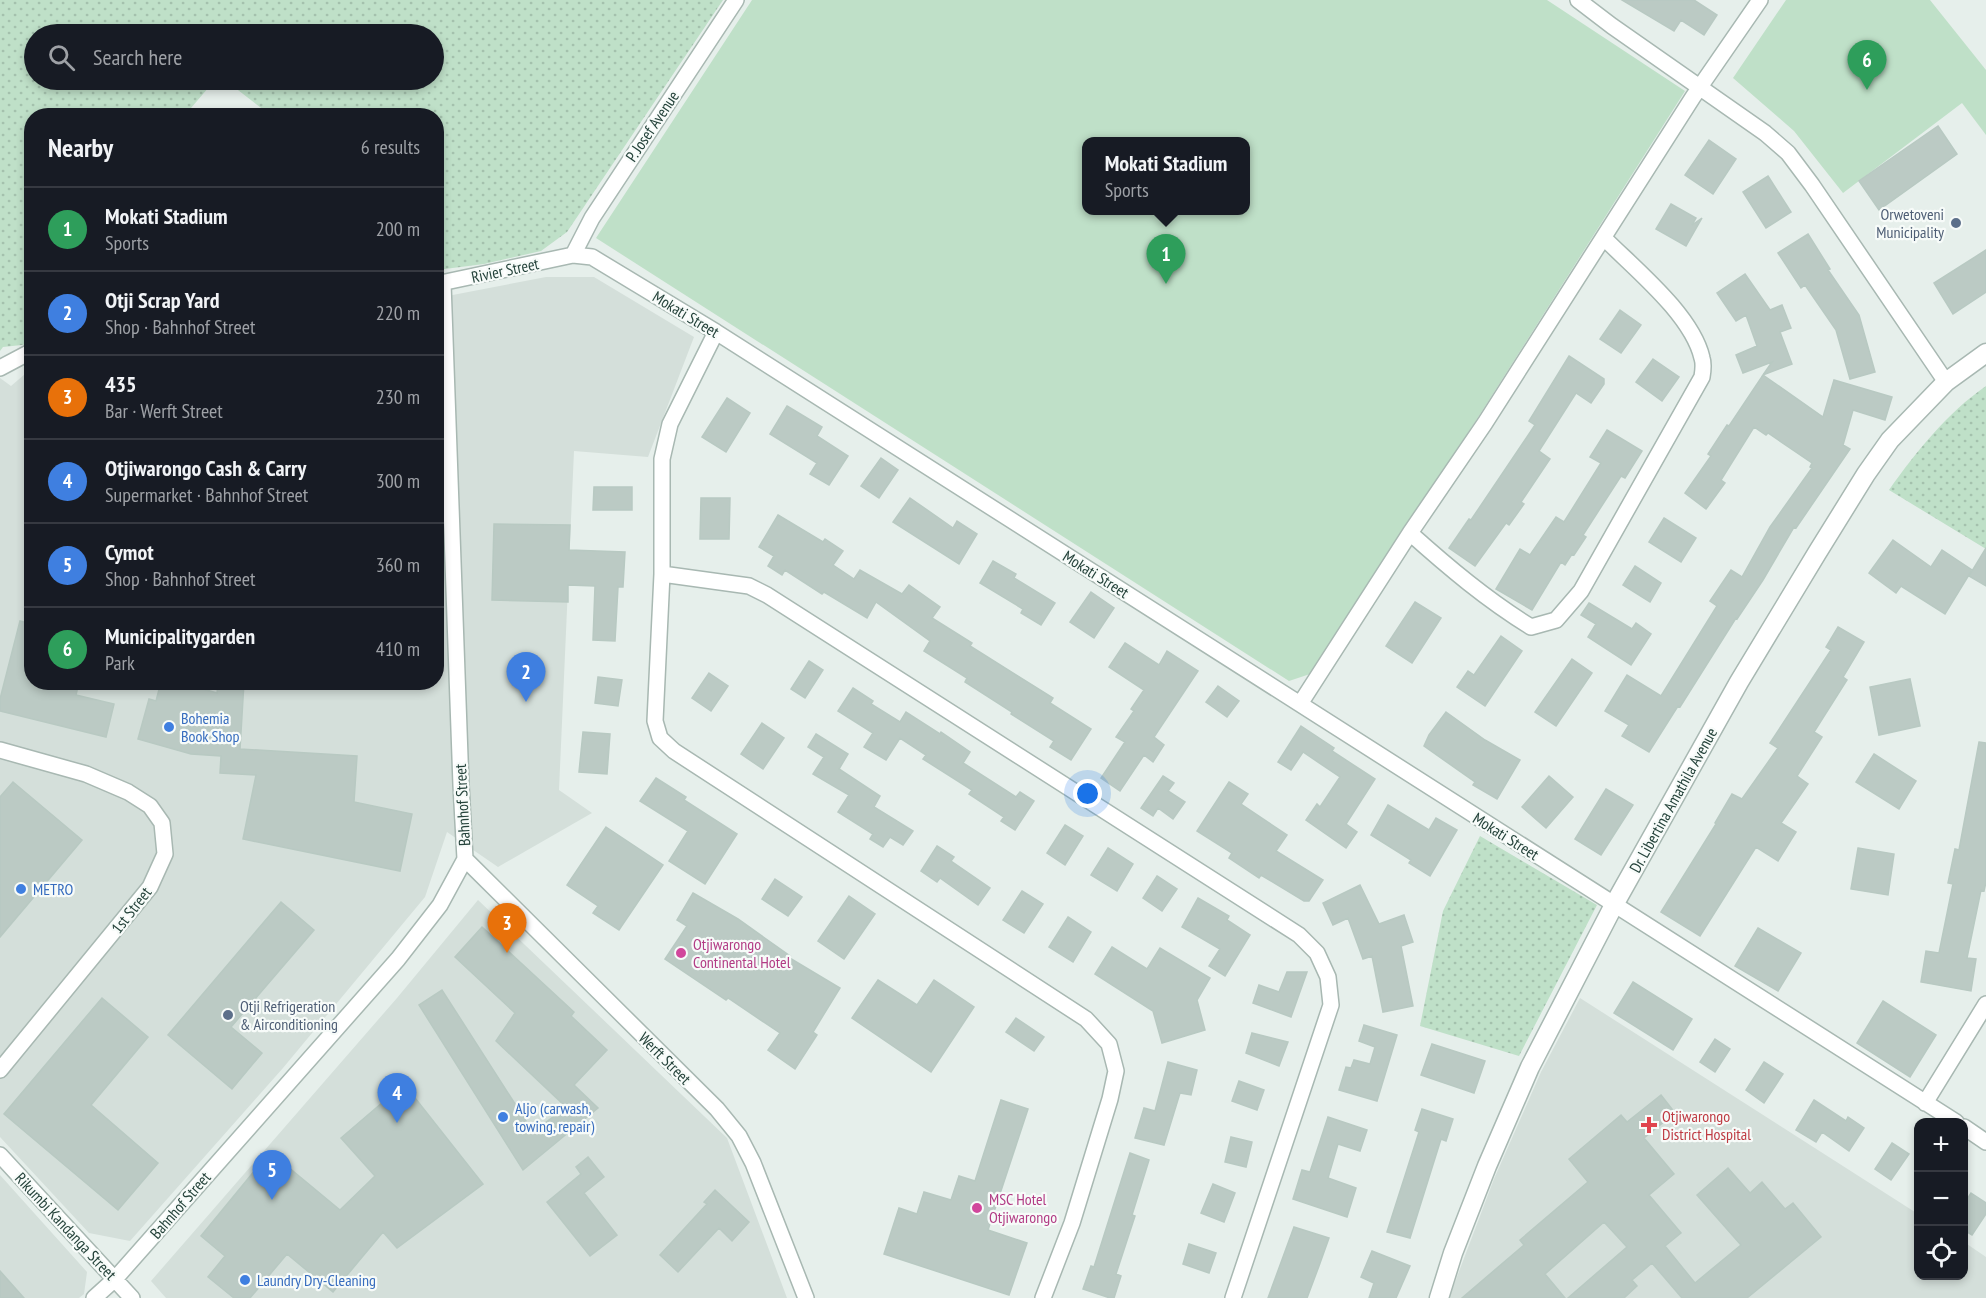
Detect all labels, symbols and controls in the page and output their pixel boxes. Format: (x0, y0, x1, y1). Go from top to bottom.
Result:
search box (24, 24, 444, 90)
pin: 6 (1848, 40, 1886, 90)
icon: search (45, 41, 78, 74)
text: Search here (93, 43, 182, 71)
street label: P. Josef Avenue (621, 87, 683, 165)
text: Nearby (48, 131, 113, 164)
text: 6 results (361, 134, 420, 160)
popup (1082, 137, 1250, 215)
text: Mokati Stadium (1105, 149, 1227, 177)
text: Sports (1105, 177, 1149, 203)
text: Mokati Stadium (105, 202, 228, 230)
place label: Orwetoveni Municipality (1876, 204, 1944, 242)
text: 1 (63, 216, 72, 242)
text: 200 m (376, 216, 420, 242)
marker: Orwetoveni Municipality (1949, 216, 1963, 230)
text: Sports (105, 230, 149, 256)
pin: 1 (1146, 234, 1186, 284)
street label: Rivier Street (469, 253, 541, 287)
text: Otji Scrap Yard (105, 286, 220, 314)
street label: Mokati Street (649, 286, 723, 342)
text: 2 (63, 300, 72, 326)
text: 220 m (376, 300, 420, 326)
text: Shop · Bahnhof Street (105, 314, 255, 340)
text: 435 (105, 370, 137, 398)
text: 3 (63, 384, 72, 410)
text: 230 m (376, 384, 420, 410)
text: Bar · Werft Street (105, 398, 223, 424)
text: Otjiwarongo Cash & Carry (105, 454, 306, 482)
text: 4 (63, 468, 72, 494)
text: 300 m (376, 468, 420, 494)
text: Supermarket · Bahnhof Street (105, 482, 308, 508)
text: Cymot (105, 538, 154, 566)
street label: Mokati Street (1059, 546, 1133, 602)
text: 5 (63, 552, 72, 578)
text: 360 m (376, 552, 420, 578)
text: Shop · Bahnhof Street (105, 566, 255, 592)
text: Municipalitygarden (105, 622, 255, 650)
text: 6 (63, 636, 72, 662)
text: 410 m (376, 636, 420, 662)
text: Park (105, 650, 135, 676)
pin: 2 (506, 652, 546, 702)
place label: Bohemia Book Shop (181, 708, 239, 746)
marker: Bohemia Book Shop (162, 720, 176, 734)
street label: Dr. Libertina Amathila Avenue (1625, 724, 1721, 876)
street label: Bahnhof Street (450, 763, 474, 847)
your location (1073, 779, 1102, 808)
street label: Mokati Street (1469, 808, 1543, 864)
place label: METRO (33, 879, 73, 899)
marker: METRO (14, 882, 28, 896)
street label: 1st Street (107, 882, 156, 937)
pin: 3 (488, 904, 526, 953)
place label: Otjiwarongo Continental Hotel (693, 934, 791, 972)
marker: Otjiwarongo Continental Hotel (674, 946, 688, 960)
place label: Otji Refrigeration & Airconditioning (240, 996, 338, 1034)
marker: Otji Refrigeration & Airconditioning (221, 1008, 235, 1022)
street label: Werft Street (635, 1028, 696, 1089)
pin: 4 (378, 1074, 416, 1123)
place label: Aljo (carwash, towing, repair) (515, 1098, 594, 1136)
place label: Otjiwarongo District Hospital (1662, 1106, 1751, 1144)
marker: Aljo (carwash, towing, repair) (496, 1110, 510, 1124)
marker: Otjiwarongo District Hospital (1640, 1116, 1658, 1134)
map controls (1914, 1118, 1968, 1280)
button: + (1914, 1118, 1968, 1172)
pin: 5 (252, 1150, 292, 1200)
street label: Bahnhof Street (145, 1167, 215, 1243)
street label: Rikumbi Kandanga Street (11, 1168, 121, 1284)
button: − (1914, 1172, 1968, 1226)
place label: MSC Hotel Otjiwarongo (989, 1189, 1057, 1227)
marker: MSC Hotel Otjiwarongo (970, 1201, 984, 1215)
button: locate (1914, 1226, 1968, 1280)
place label: Laundry Dry-Cleaning (257, 1270, 376, 1290)
marker: Laundry Dry-Cleaning (238, 1273, 252, 1287)

